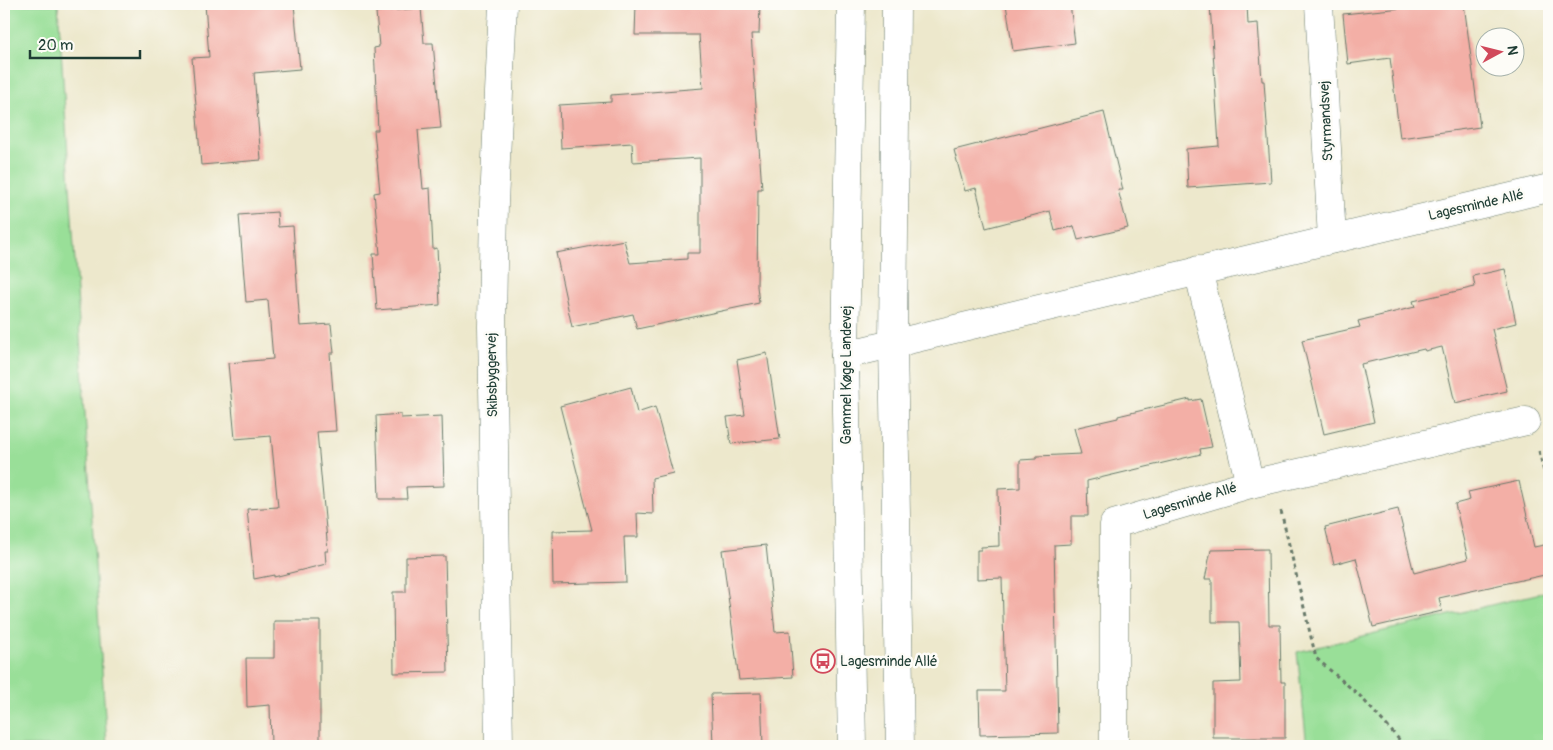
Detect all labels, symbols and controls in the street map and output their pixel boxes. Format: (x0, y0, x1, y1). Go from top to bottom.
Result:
scale bar (30, 28, 140, 60)
north arrow (1476, 28, 1526, 78)
text: 20 m (38, 36, 73, 55)
text: N (1503, 45, 1521, 56)
street label: Styrmandsvej (1315, 80, 1337, 162)
street label: Lagesminde Allé (1427, 186, 1525, 224)
street label: Gammel Køge Landevej (838, 305, 855, 445)
street label: Skibsbyggervej (483, 332, 501, 418)
street label: Lagesminde Allé (1141, 479, 1239, 523)
bus stop icon: Lagesminde Allé (810, 648, 836, 674)
place label: Lagesminde Allé (840, 653, 937, 670)

